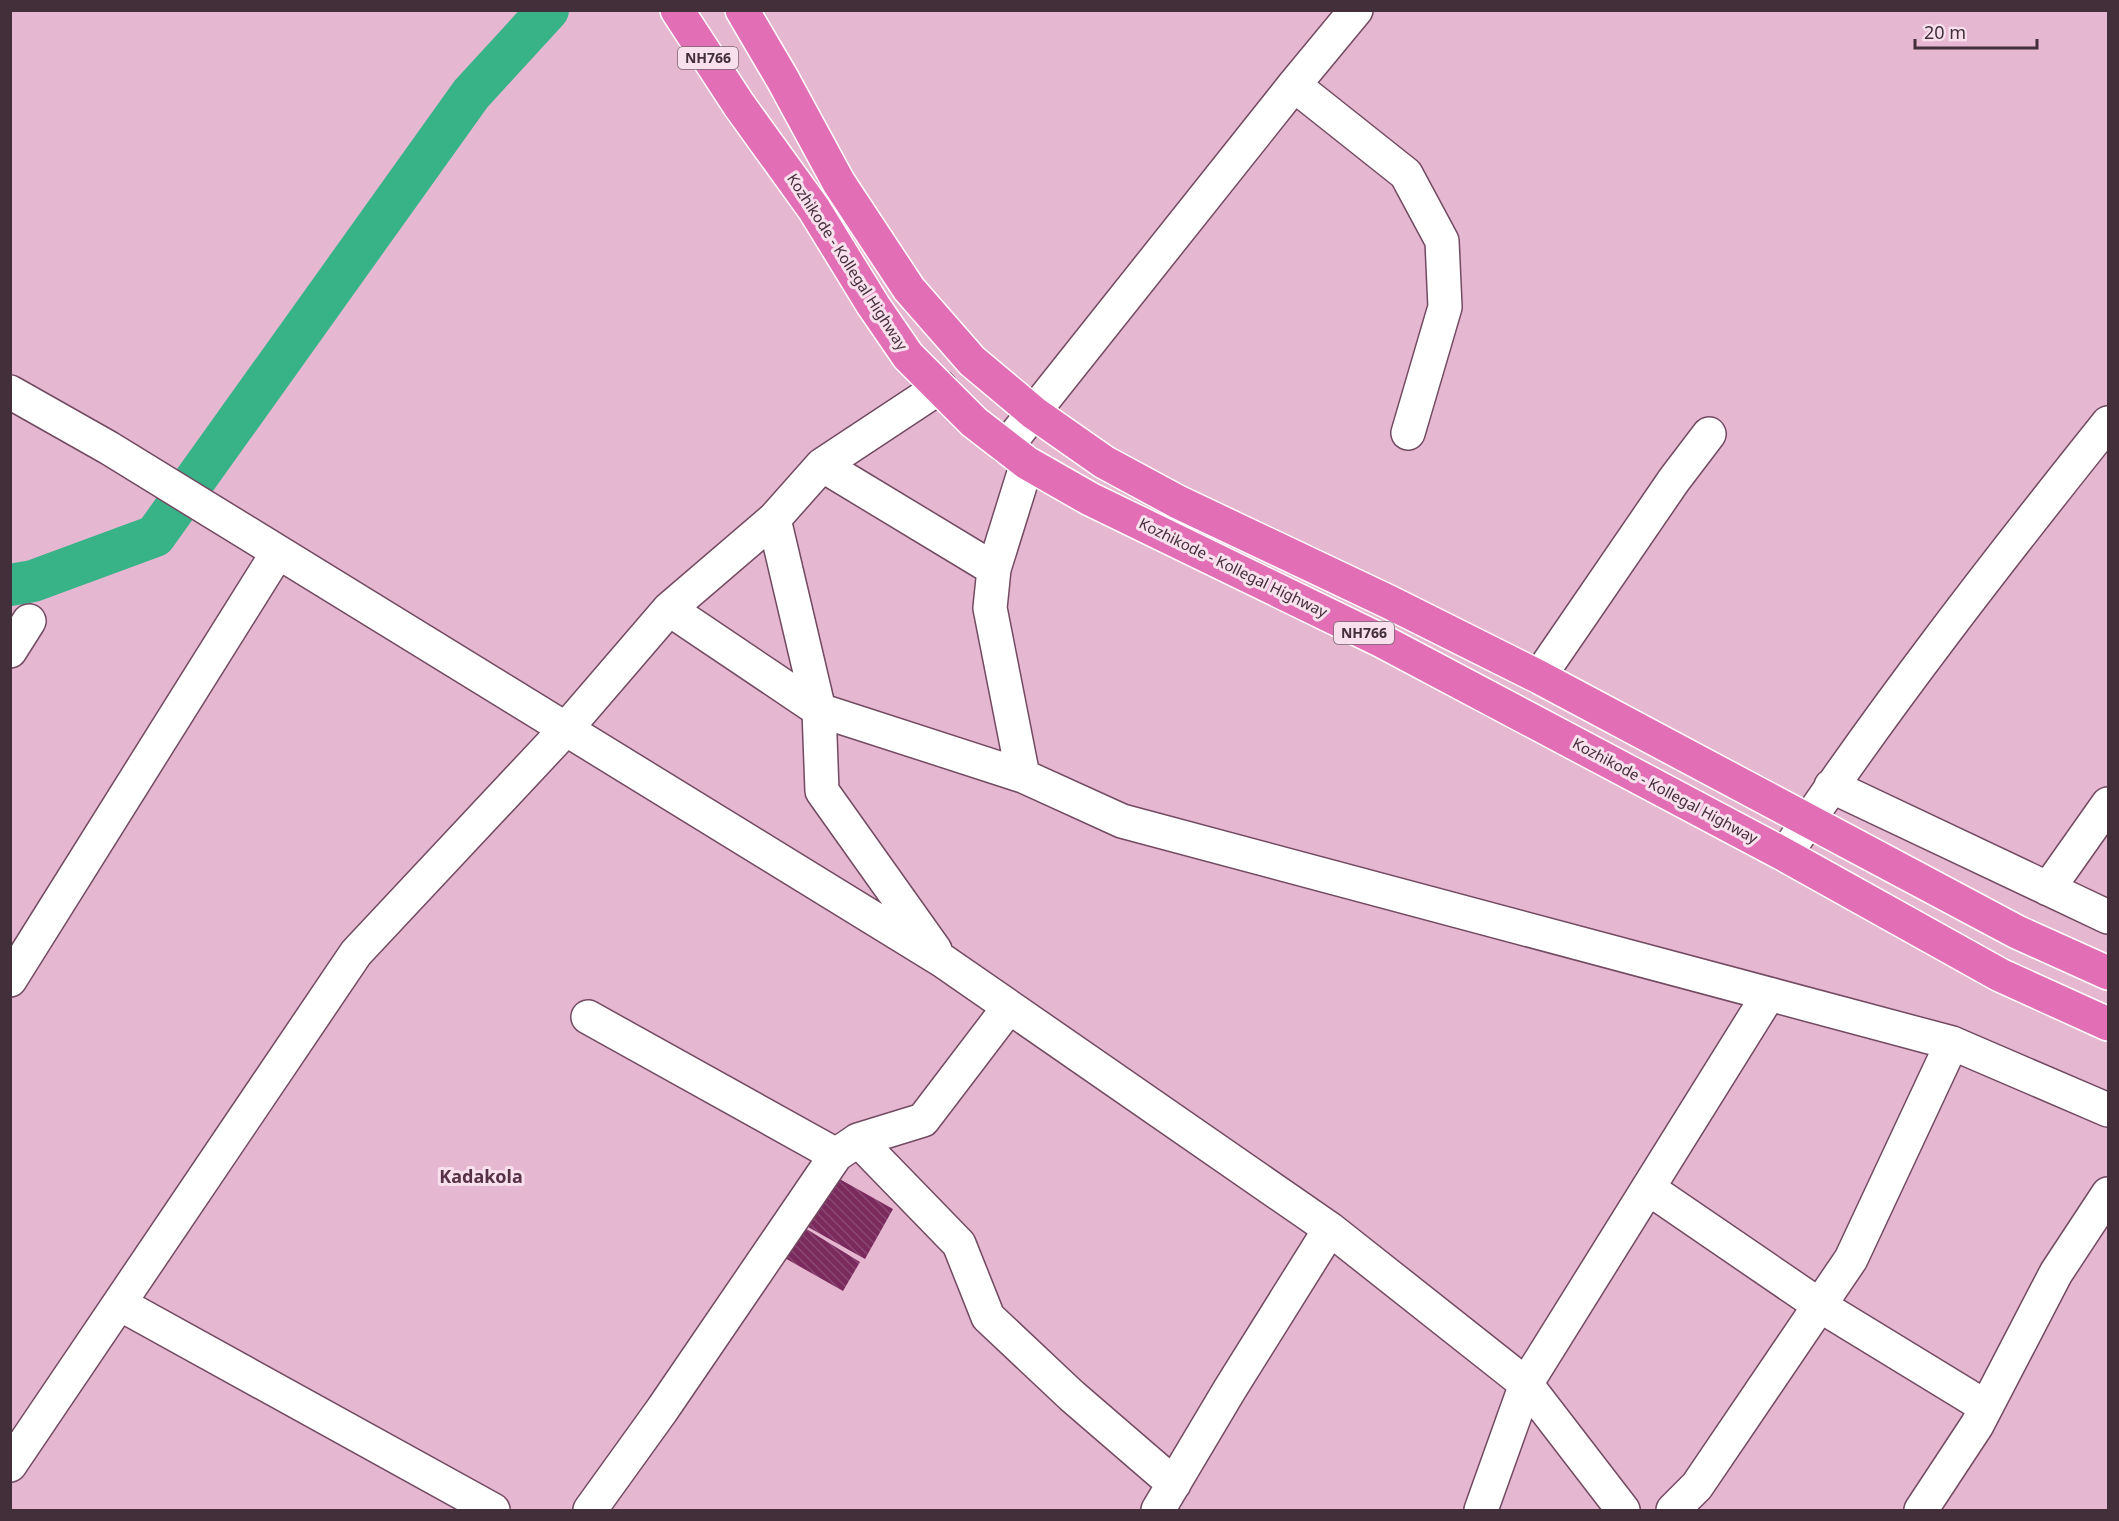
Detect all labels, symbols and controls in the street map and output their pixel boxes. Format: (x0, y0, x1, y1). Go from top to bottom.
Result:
scale bar (1915, 12, 2036, 50)
text: 20 m (1924, 20, 1966, 44)
road number: NH766 (678, 47, 738, 69)
street label: Kozhikode - Kollegal Highway (783, 169, 913, 354)
street label: Kozhikode - Kollegal Highway (1136, 513, 1331, 622)
road number: NH766 (1334, 622, 1394, 644)
street label: Kozhikode - Kollegal Highway (1569, 733, 1762, 848)
district label: Kadakola (439, 1164, 523, 1188)

